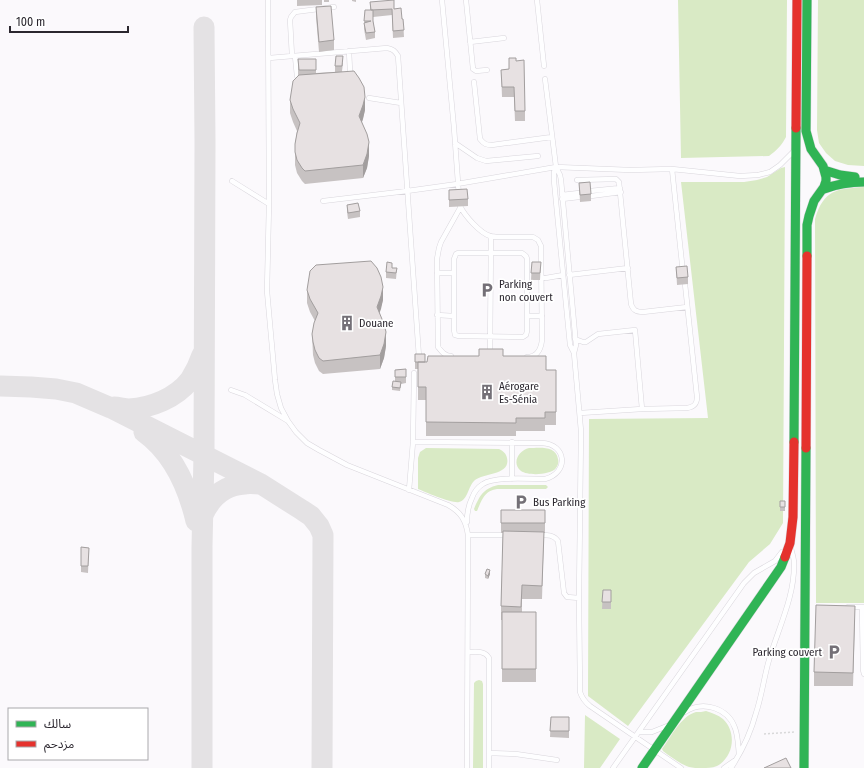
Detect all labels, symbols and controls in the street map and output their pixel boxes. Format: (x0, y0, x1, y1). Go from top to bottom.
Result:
scale bar (10, 8, 128, 34)
text: 100 m (16, 15, 45, 29)
place label: Parking non couvert (499, 278, 553, 304)
parking icon: Parking non couvert (478, 281, 496, 299)
building icon: Douane (338, 314, 356, 332)
place label: Douane (359, 317, 394, 330)
place label: Aérogare Es-Sénia (499, 380, 539, 406)
building icon: Aérogare Es-Sénia (478, 383, 496, 401)
parking icon: Bus Parking (512, 493, 530, 511)
place label: Bus Parking (533, 496, 586, 509)
parking icon: Parking couvert (825, 643, 843, 661)
place label: Parking couvert (752, 646, 822, 659)
legend (8, 708, 148, 760)
text: سالك (44, 717, 71, 731)
text: مزدحم (44, 737, 74, 753)

